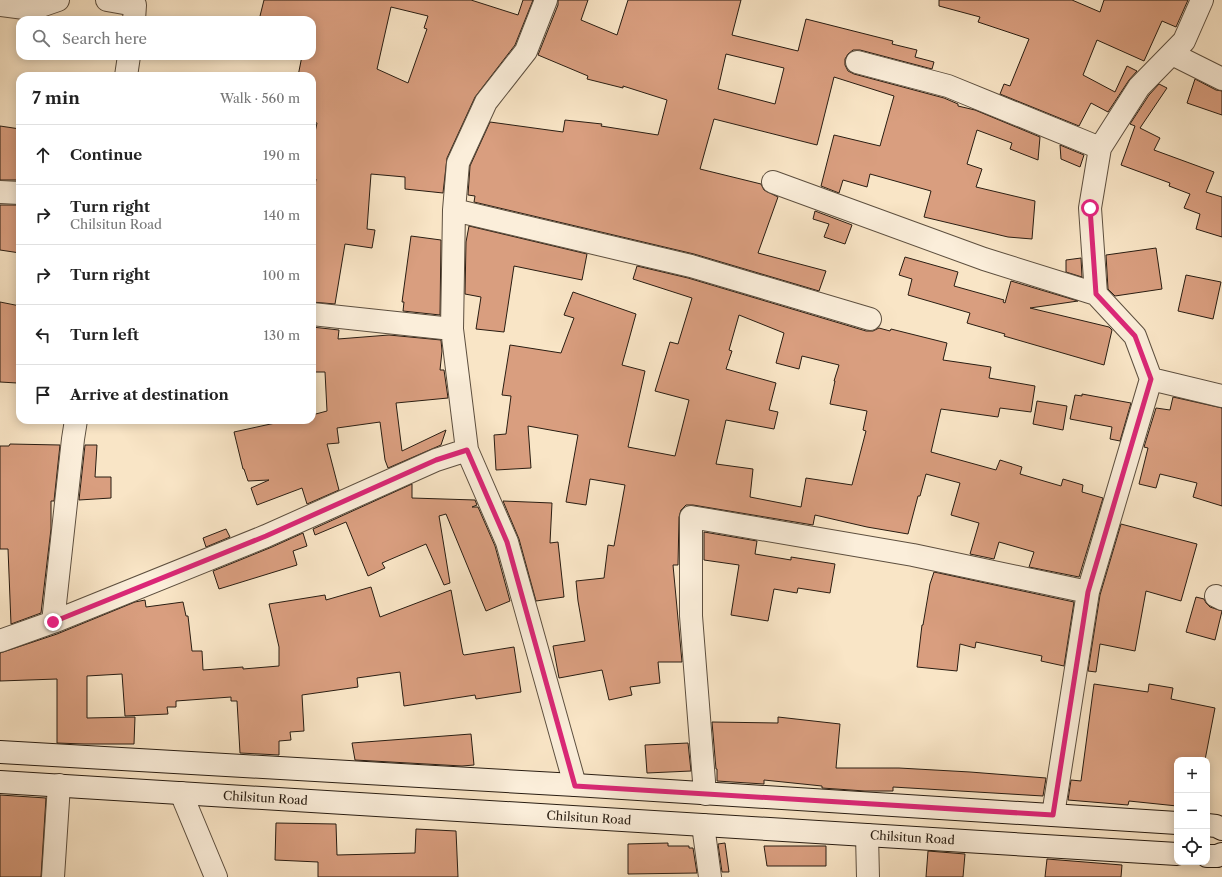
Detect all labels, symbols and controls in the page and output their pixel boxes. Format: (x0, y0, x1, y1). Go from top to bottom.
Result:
search box (16, 16, 316, 60)
icon: search (30, 27, 52, 49)
text: Search here (62, 29, 147, 48)
text: 7 min (32, 88, 80, 108)
text: Walk · 560 m (220, 90, 300, 106)
icon: ahead (32, 144, 54, 166)
text: Continue (70, 145, 142, 164)
text: 190 m (263, 147, 300, 163)
text: Turn right (70, 197, 150, 216)
route start (1081, 199, 1099, 217)
icon: right (32, 204, 54, 226)
text: 140 m (263, 207, 300, 223)
text: Chilsitun Road (70, 216, 162, 232)
icon: right (32, 264, 54, 286)
text: Turn right (70, 265, 150, 284)
text: 100 m (262, 267, 300, 283)
icon: left (32, 324, 54, 346)
text: Turn left (70, 325, 139, 344)
text: 130 m (264, 327, 300, 343)
icon: arrive (32, 384, 54, 406)
text: Arrive at destination (70, 385, 229, 404)
route end (44, 613, 62, 631)
map controls (1174, 757, 1210, 865)
button: + (1174, 757, 1210, 793)
street label: Chilsitun Road (223, 788, 309, 808)
button: − (1174, 793, 1210, 829)
street label: Chilsitun Road (546, 807, 632, 828)
street label: Chilsitun Road (869, 827, 956, 847)
button: locate (1174, 829, 1210, 865)

